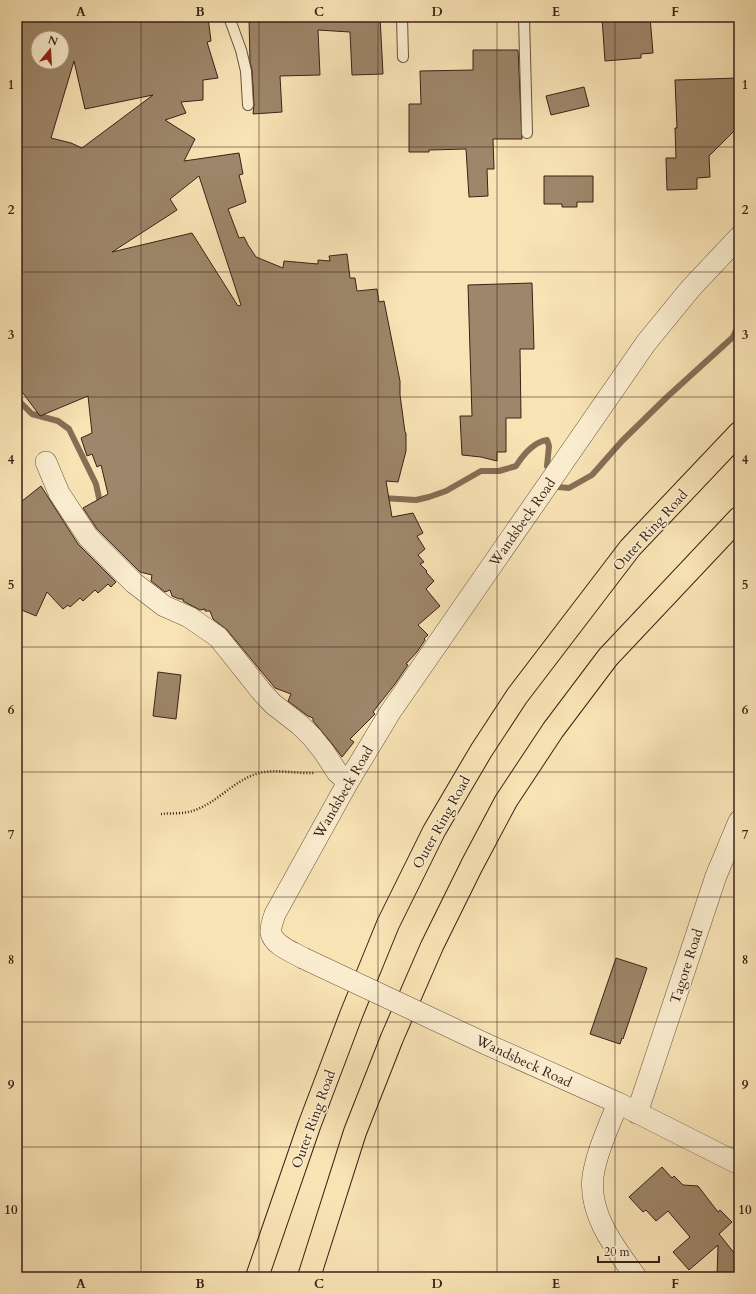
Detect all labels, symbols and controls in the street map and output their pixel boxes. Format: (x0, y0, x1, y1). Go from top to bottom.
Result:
text: A (76, 3, 86, 21)
text: B (195, 3, 205, 21)
text: C (314, 3, 324, 21)
text: D (431, 3, 443, 21)
text: E (552, 3, 560, 21)
text: F (671, 3, 679, 21)
north arrow (30, 30, 70, 70)
text: N (46, 32, 60, 50)
text: 1 (8, 76, 14, 94)
text: 1 (742, 76, 748, 94)
text: 2 (8, 201, 15, 219)
text: 2 (742, 201, 749, 219)
text: 3 (8, 326, 15, 344)
text: 3 (742, 326, 749, 344)
text: 4 (8, 451, 15, 469)
text: 4 (742, 451, 749, 469)
street label: Wandsbeck Road (484, 474, 560, 571)
street label: Outer Ring Road (609, 485, 692, 575)
text: 5 (8, 576, 14, 594)
text: 5 (742, 576, 748, 594)
text: 6 (8, 701, 15, 719)
text: 6 (742, 701, 749, 719)
street label: Wandsbeck Road (309, 742, 378, 843)
street label: Outer Ring Road (408, 772, 475, 872)
text: 7 (8, 826, 15, 844)
text: 7 (742, 826, 749, 844)
street label: Tagore Road (665, 926, 708, 1006)
text: 8 (8, 951, 14, 969)
text: 8 (742, 951, 748, 969)
street label: Wandsbeck Road (472, 1030, 575, 1092)
street label: Outer Ring Road (287, 1067, 340, 1171)
text: 9 (8, 1076, 15, 1094)
text: 9 (742, 1076, 749, 1094)
text: 10 (4, 1201, 18, 1219)
text: 10 (738, 1201, 752, 1219)
scale bar (598, 1238, 659, 1264)
text: 20 m (604, 1244, 631, 1260)
text: A (76, 1275, 86, 1293)
text: B (195, 1275, 205, 1293)
text: C (314, 1275, 324, 1293)
text: D (431, 1275, 443, 1293)
text: E (552, 1275, 560, 1293)
text: F (671, 1275, 679, 1293)

